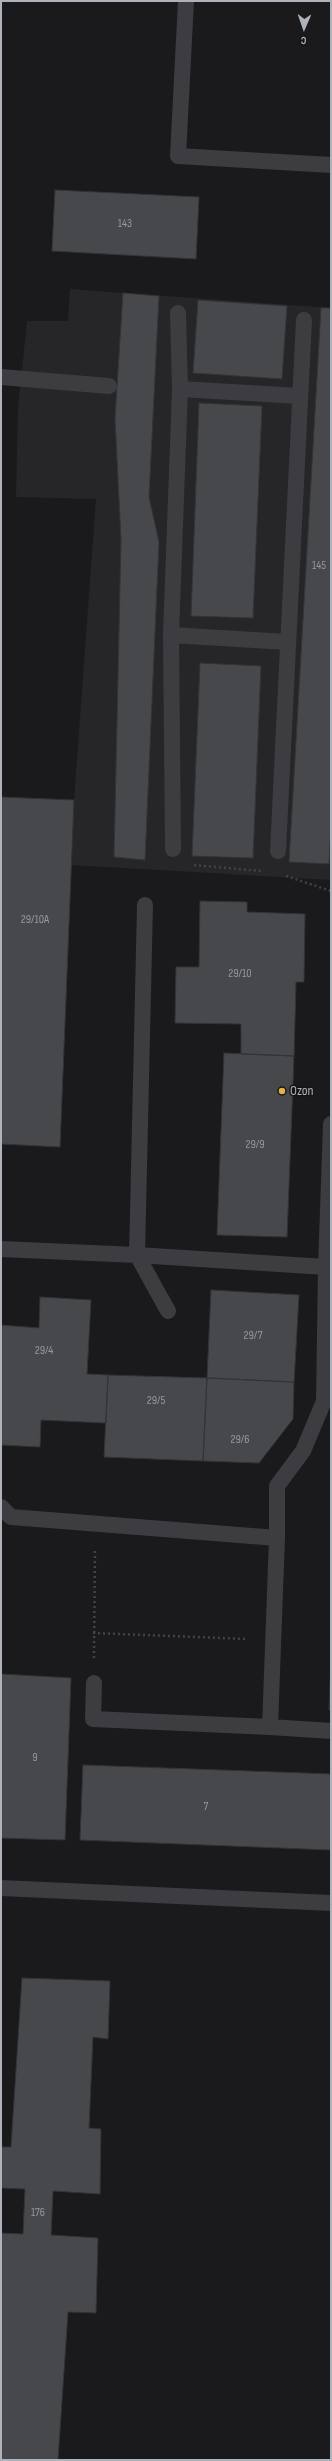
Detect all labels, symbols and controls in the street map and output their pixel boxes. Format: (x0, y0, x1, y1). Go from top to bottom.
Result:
north arrow (284, 8, 324, 48)
text: С (301, 34, 307, 47)
house number: 143 (118, 217, 132, 231)
house number: 145 (312, 559, 326, 573)
house number: 29/10А (21, 913, 49, 927)
house number: 29/10 (228, 967, 252, 981)
place label: Ozon (290, 1083, 314, 1099)
marker: Ozon (277, 1086, 287, 1096)
house number: 29/9 (245, 1138, 265, 1152)
house number: 29/7 (243, 1329, 263, 1343)
house number: 29/4 (35, 1344, 53, 1358)
house number: 29/5 (147, 1394, 165, 1408)
house number: 29/6 (230, 1433, 250, 1447)
house number: 9 (32, 1751, 38, 1765)
house number: 7 (204, 1800, 208, 1814)
house number: 176 (31, 2206, 45, 2220)

